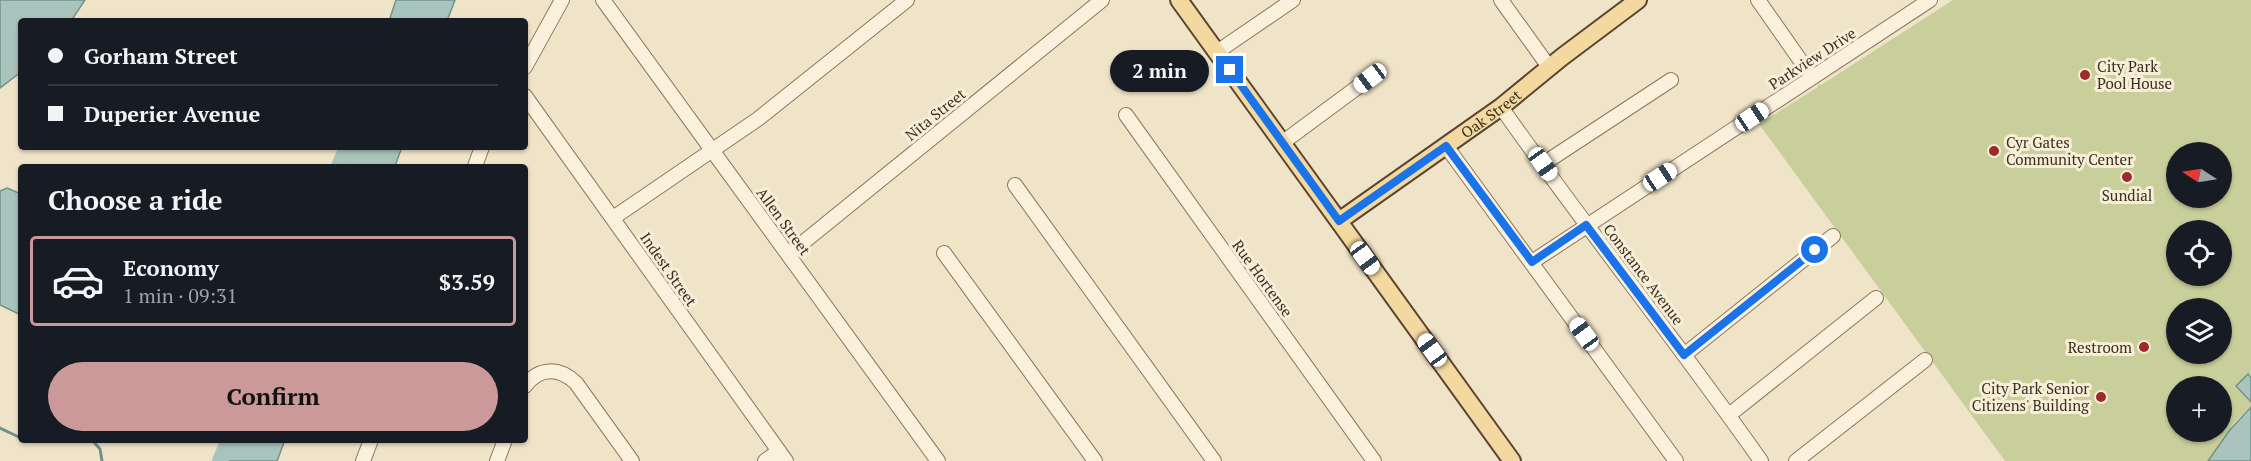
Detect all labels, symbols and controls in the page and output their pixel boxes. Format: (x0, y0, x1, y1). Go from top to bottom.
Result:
street label: Parkview Drive (1765, 22, 1859, 94)
text: Gorham Street (84, 41, 238, 70)
callout: 2 min (1110, 49, 1209, 91)
route end (1216, 56, 1243, 83)
place label: City Park Pool House (2097, 56, 2172, 93)
text: 2 min (1132, 57, 1187, 84)
car (1350, 60, 1390, 96)
marker: City Park Pool House (2078, 68, 2092, 82)
street label: Nita Street (901, 83, 970, 145)
street label: Oak Street (1457, 84, 1525, 142)
text: Duperier Avenue (84, 99, 260, 128)
car (1732, 99, 1772, 135)
place label: Cyr Gates Community Center (2006, 132, 2133, 169)
north arrow (2166, 142, 2232, 208)
map controls (2166, 142, 2232, 442)
car (1525, 144, 1561, 184)
marker: Cyr Gates Community Center (1987, 144, 2001, 158)
car (1640, 160, 1680, 194)
marker: Sundial (2120, 170, 2134, 184)
text: Choose a ride (48, 182, 223, 218)
street label: Allen Street (753, 183, 816, 259)
place label: Sundial (2102, 185, 2152, 205)
street label: Constance Avenue (1599, 219, 1689, 329)
button: locate (2166, 220, 2232, 286)
street label: Indest Street (636, 228, 702, 310)
street label: Rue Hortense (1228, 236, 1298, 320)
route start (1801, 236, 1828, 263)
car (1347, 238, 1383, 278)
text: Economy (123, 253, 219, 282)
icon: car (51, 254, 105, 308)
text: $3.59 (439, 267, 495, 296)
text: 1 min · 09:31 (123, 282, 237, 309)
button: layers (2166, 298, 2232, 364)
car (1566, 314, 1602, 354)
car (1414, 330, 1450, 370)
place label: Restroom (2068, 337, 2132, 357)
marker: Restroom (2137, 340, 2151, 354)
button: Confirm (48, 362, 498, 431)
button: + (2166, 376, 2232, 442)
place label: City Park Senior Citizens' Building (1972, 378, 2090, 415)
marker: City Park Senior Citizens' Building (2094, 390, 2108, 404)

